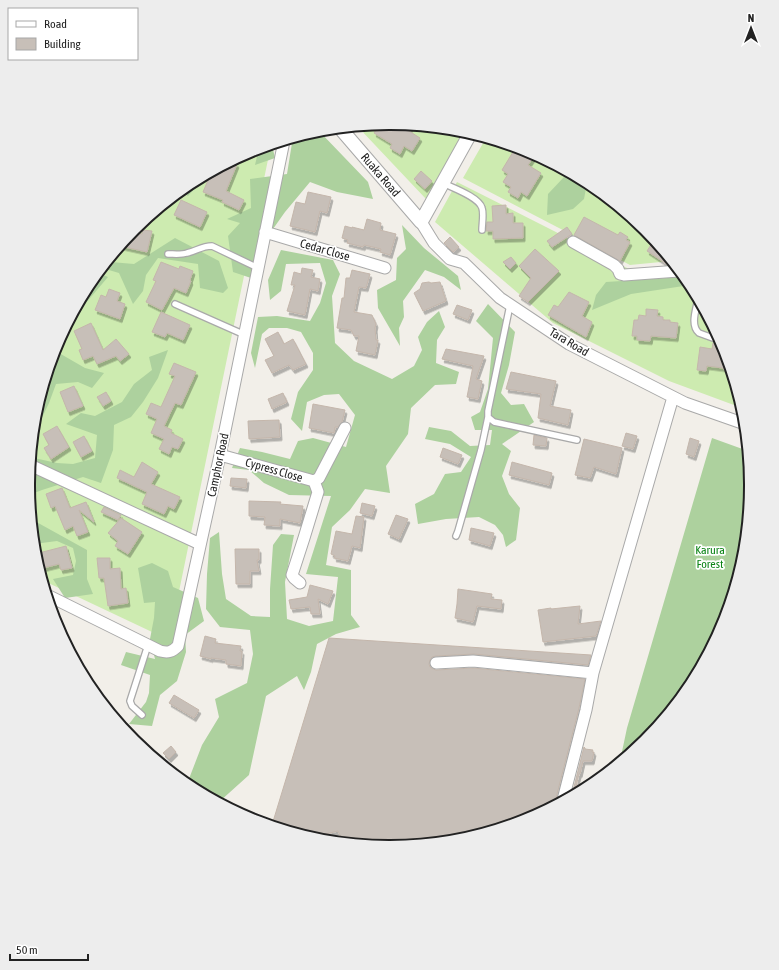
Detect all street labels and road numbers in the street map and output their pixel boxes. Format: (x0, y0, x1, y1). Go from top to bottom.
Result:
street label: Ruaka Road (358, 150, 403, 200)
street label: Cedar Close (299, 236, 351, 264)
street label: Tara Road (547, 325, 591, 359)
street label: Camphor Road (204, 432, 232, 498)
street label: Cypress Close (244, 455, 304, 485)

